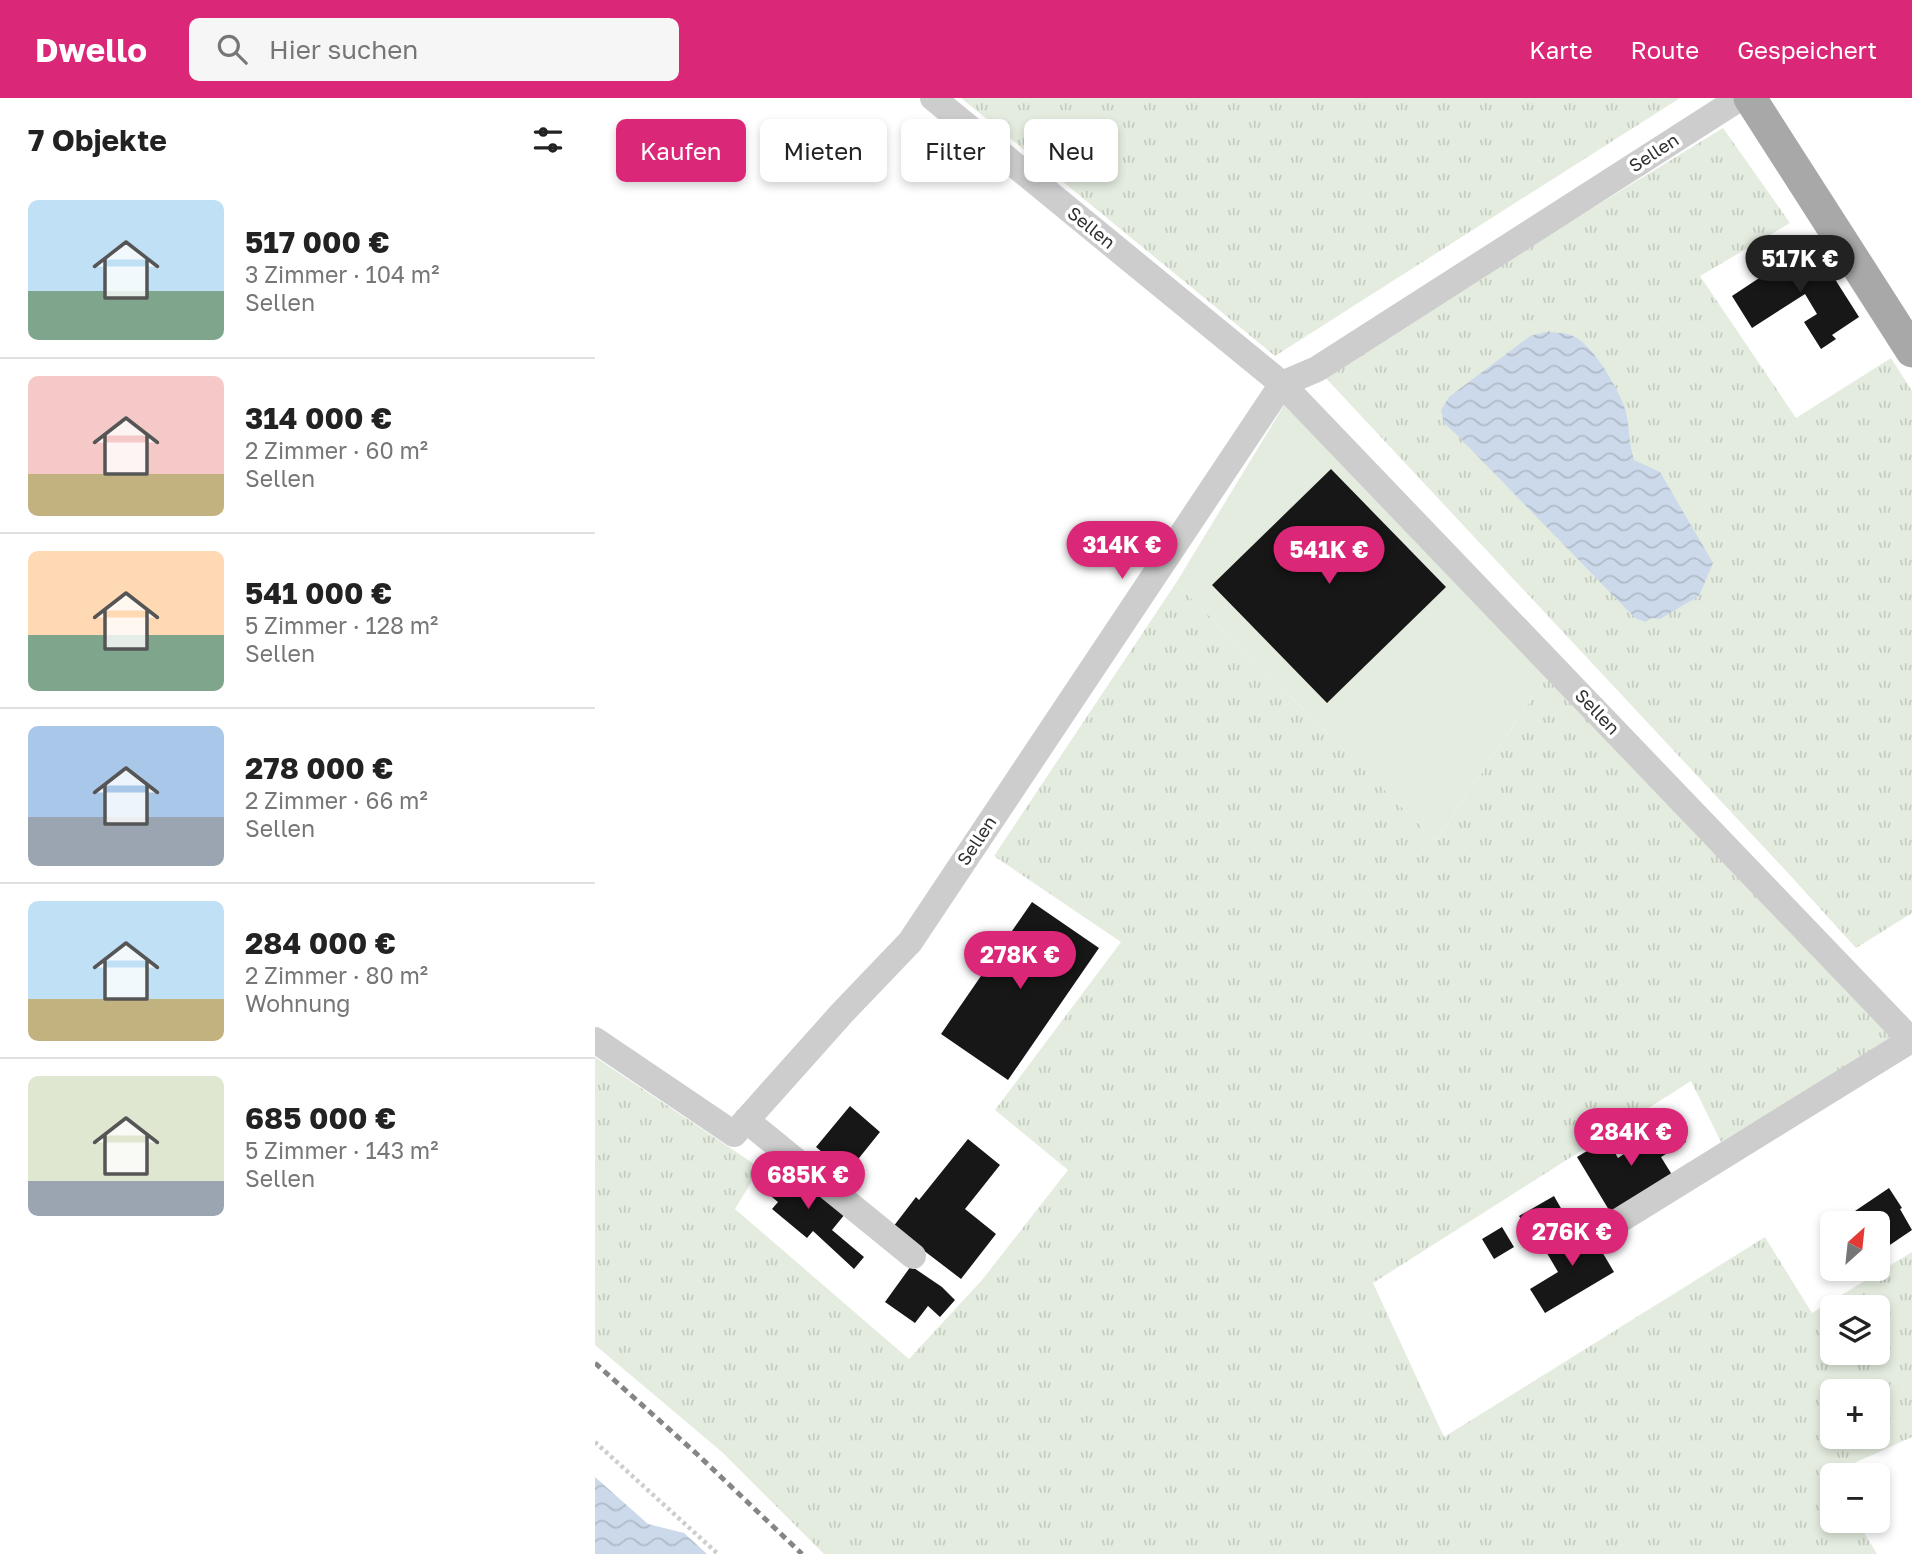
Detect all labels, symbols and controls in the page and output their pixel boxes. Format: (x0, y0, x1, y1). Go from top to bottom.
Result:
search box (189, 18, 679, 81)
text: Dwello (35, 30, 147, 69)
icon: search (213, 30, 251, 68)
text: Hier suchen (269, 34, 418, 65)
text: Karte (1529, 35, 1593, 64)
text: Route (1631, 35, 1699, 64)
text: Gespeichert (1737, 35, 1877, 64)
chip: Kaufen (616, 119, 746, 182)
chip: Mieten (760, 119, 887, 182)
chip: Filter (901, 119, 1010, 182)
chip: Neu (1024, 119, 1118, 182)
icon: filters (529, 121, 567, 159)
text: 7 Objekte (28, 122, 167, 158)
street label: Sellen (1624, 128, 1682, 176)
street label: Sellen (1063, 201, 1120, 253)
text: 517 000 € (245, 224, 390, 260)
icon: home (84, 228, 168, 312)
pin: 517K € (1743, 236, 1857, 295)
text: 517K € (1761, 244, 1839, 272)
text: 3 Zimmer · 104 m² (245, 260, 439, 288)
text: Sellen (245, 288, 315, 316)
text: 314 000 € (245, 400, 392, 436)
icon: home (84, 404, 168, 488)
text: 2 Zimmer · 60 m² (245, 436, 428, 464)
text: Sellen (245, 464, 315, 492)
pin: 314K € (1065, 522, 1179, 581)
pin: 541K € (1272, 526, 1386, 586)
text: 314K € (1083, 530, 1161, 558)
text: 541K € (1290, 535, 1368, 563)
text: 541 000 € (245, 575, 392, 611)
icon: home (84, 579, 168, 663)
text: 5 Zimmer · 128 m² (245, 611, 438, 639)
text: Sellen (245, 639, 315, 667)
street label: Sellen (1571, 684, 1625, 739)
text: 278 000 € (245, 750, 394, 786)
icon: home (84, 754, 168, 838)
text: 2 Zimmer · 66 m² (245, 786, 428, 814)
street label: Sellen (952, 812, 1001, 869)
text: Sellen (245, 814, 315, 842)
text: 284 000 € (245, 925, 396, 961)
icon: home (84, 929, 168, 1013)
pin: 278K € (963, 932, 1077, 991)
text: 278K € (980, 940, 1060, 968)
text: 2 Zimmer · 80 m² (245, 961, 428, 989)
text: Wohnung (245, 989, 350, 1017)
text: 685 000 € (245, 1100, 396, 1136)
icon: home (84, 1104, 168, 1188)
pin: 284K € (1574, 1108, 1688, 1168)
text: 284K € (1590, 1117, 1672, 1145)
text: 5 Zimmer · 143 m² (245, 1136, 439, 1164)
pin: 685K € (751, 1152, 865, 1211)
text: 685K € (767, 1160, 849, 1188)
text: Sellen (245, 1164, 315, 1192)
pin: 276K € (1515, 1208, 1629, 1268)
north arrow (1820, 1211, 1890, 1281)
map controls (1820, 1211, 1890, 1533)
text: 276K € (1532, 1217, 1612, 1245)
button: layers (1820, 1295, 1890, 1365)
button: + (1820, 1379, 1890, 1449)
button: − (1820, 1463, 1890, 1533)

